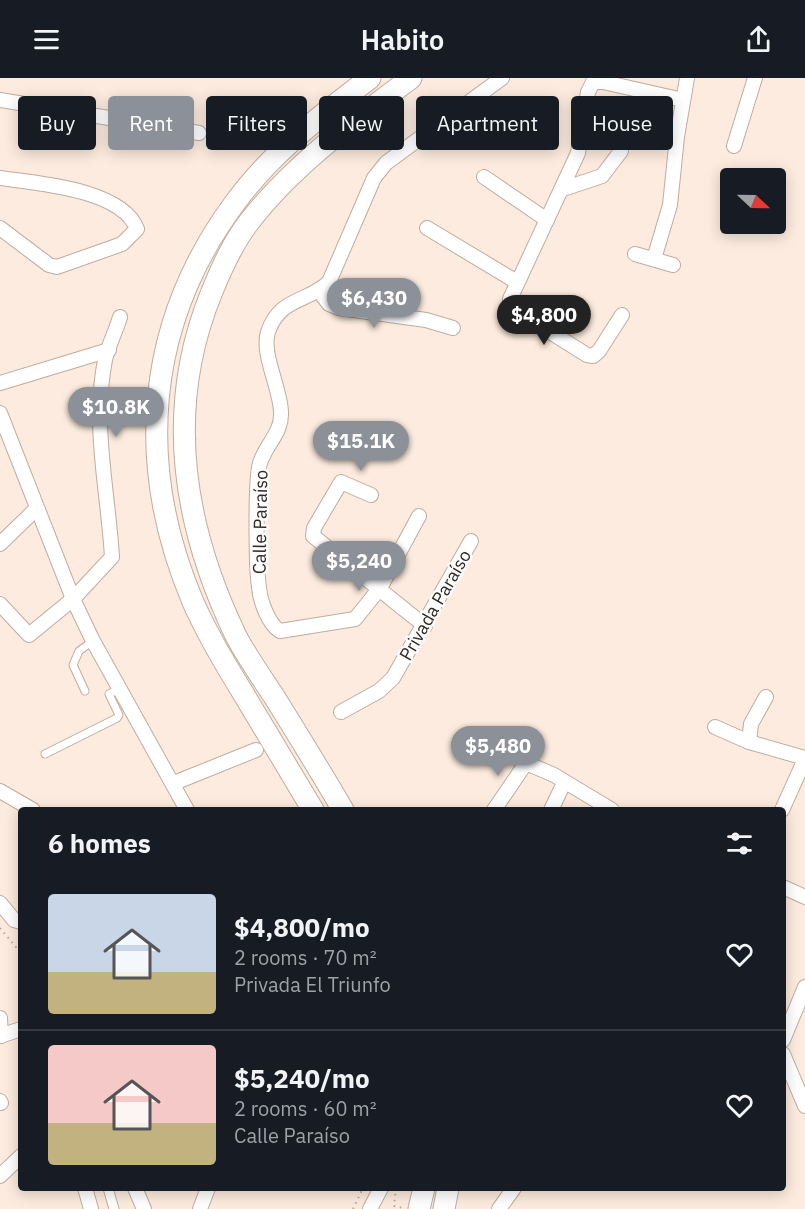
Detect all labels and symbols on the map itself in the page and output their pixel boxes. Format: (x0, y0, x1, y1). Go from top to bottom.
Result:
north arrow (720, 168, 786, 234)
pin: $6,430 (325, 278, 423, 329)
pin: $4,800 (495, 295, 593, 346)
pin: $10.8K (67, 387, 165, 438)
pin: $15.1K (312, 421, 410, 472)
street label: Calle Paraíso (248, 470, 272, 574)
pin: $5,240 (310, 541, 408, 592)
street label: Privada Paraíso (394, 545, 476, 665)
pin: $5,480 (449, 726, 547, 777)

